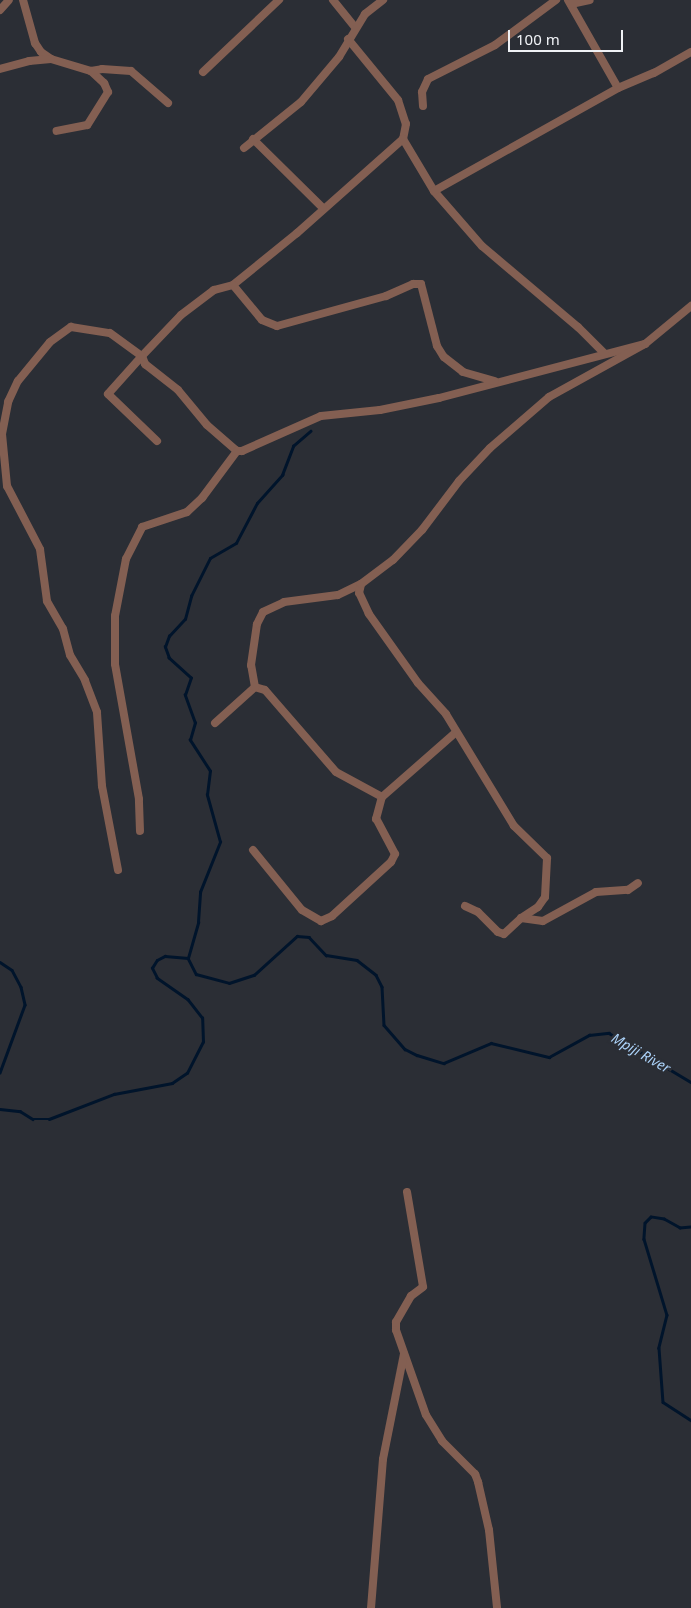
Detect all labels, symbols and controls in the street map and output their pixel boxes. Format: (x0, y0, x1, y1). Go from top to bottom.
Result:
scale bar (511, 20, 626, 52)
text: 100 m (516, 29, 560, 49)
water label: Mpiji River (609, 1029, 673, 1077)

